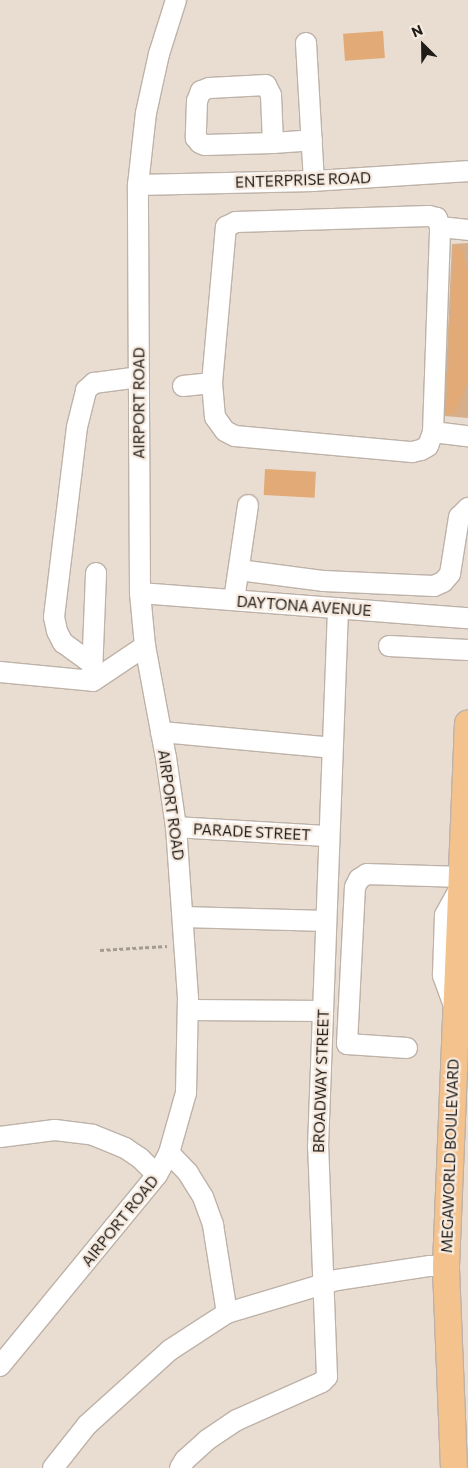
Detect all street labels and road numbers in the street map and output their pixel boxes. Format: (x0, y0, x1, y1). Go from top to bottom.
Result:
street label: ENTERPRISE ROAD (235, 169, 371, 191)
street label: AIRPORT ROAD (130, 347, 148, 459)
street label: DAYTONA AVENUE (236, 592, 372, 620)
street label: AIRPORT ROAD (154, 749, 188, 861)
street label: PARADE STREET (193, 820, 311, 844)
street label: BROADWAY STREET (309, 1009, 333, 1153)
street label: MEGAWORLD BOULEVARD (438, 1059, 462, 1253)
street label: AIRPORT ROAD (78, 1172, 162, 1270)

